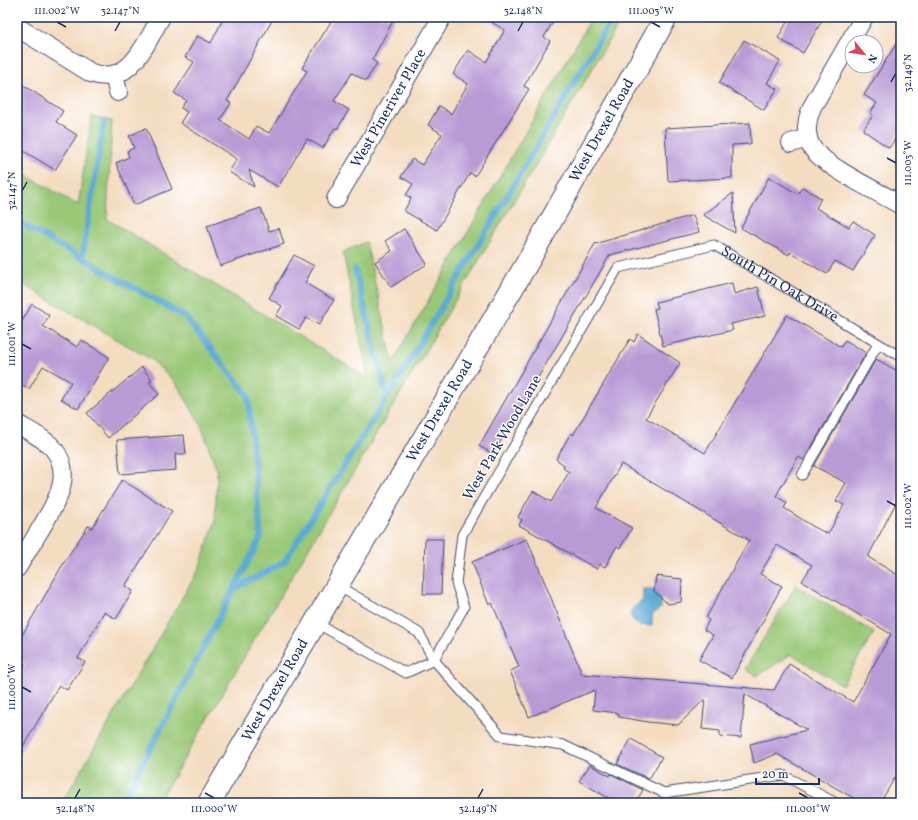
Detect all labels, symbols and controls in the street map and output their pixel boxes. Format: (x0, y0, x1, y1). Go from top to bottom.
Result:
text: 111.002°W (34, 4, 80, 18)
text: 32.147°N (101, 4, 140, 18)
text: 32.148°N (504, 4, 543, 18)
text: 111.003°W (628, 4, 674, 18)
north arrow (844, 34, 884, 74)
street label: West Pineriver Place (346, 45, 432, 172)
text: N (863, 51, 880, 65)
text: 32.149°N (901, 53, 915, 92)
street label: West Drexel Road (564, 75, 640, 186)
text: 111.003°W (901, 140, 915, 186)
text: 32.147°N (5, 171, 19, 210)
street label: South Pin Oak Drive (717, 241, 842, 328)
text: 111.001°W (5, 322, 19, 366)
street label: West Drexel Road (401, 356, 478, 466)
street label: West Park Wood Lane (458, 371, 548, 505)
text: 111.002°W (901, 483, 915, 529)
street label: West Drexel Road (237, 635, 314, 745)
text: 111.000°W (5, 664, 19, 710)
scale bar (756, 760, 819, 786)
text: 20 m (762, 767, 789, 783)
text: 32.148°N (56, 802, 95, 816)
text: 111.000°W (191, 802, 237, 816)
text: 32.149°N (459, 802, 498, 816)
text: 111.001°W (786, 802, 830, 816)

